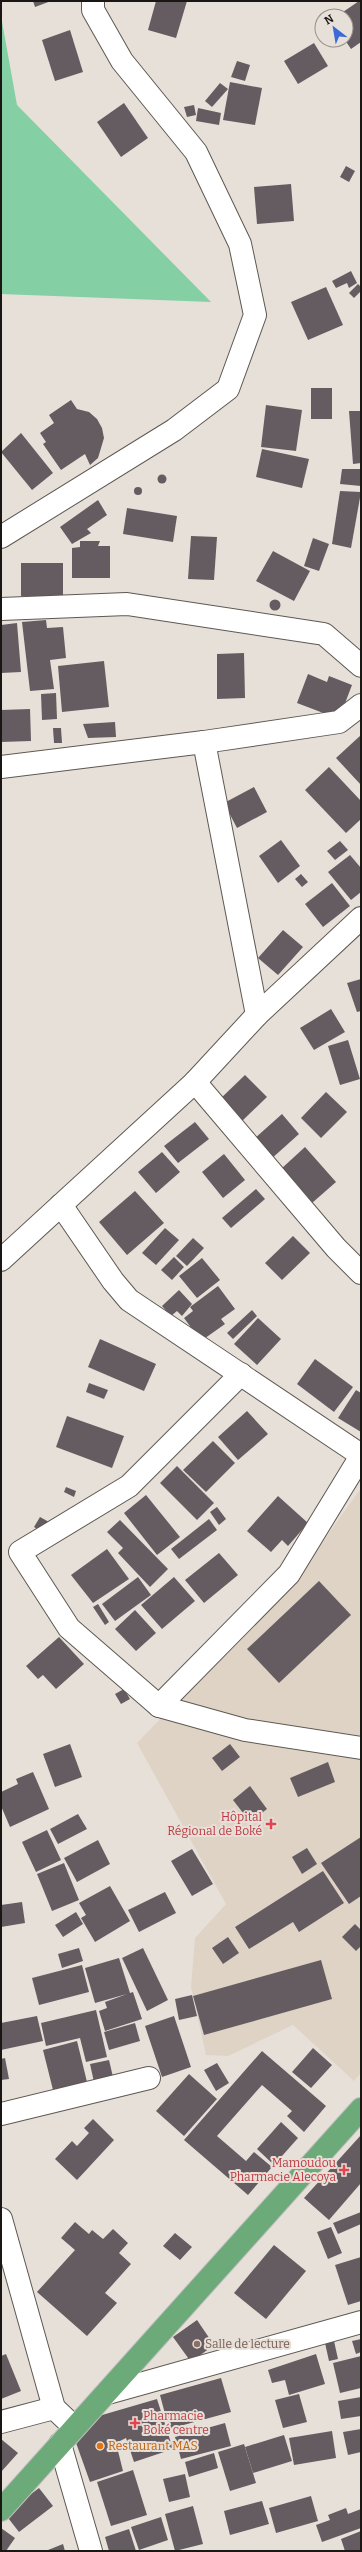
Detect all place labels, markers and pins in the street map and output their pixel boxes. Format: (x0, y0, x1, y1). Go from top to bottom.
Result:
place label: Hôpital Régional de Boké (167, 1810, 263, 1838)
marker: Hôpital Régional de Boké (265, 1818, 277, 1830)
place label: Mamoudou Pharmacie Alecoya (230, 2156, 337, 2184)
marker: Mamoudou Pharmacie Alecoya (339, 2165, 349, 2175)
place label: Salle de lecture (205, 2337, 290, 2351)
marker: Salle de lecture (192, 2339, 202, 2349)
place label: Pharmacie Boké centre (143, 2409, 209, 2437)
marker: Pharmacie Boké centre (130, 2418, 140, 2428)
place label: Restaurant MAS (108, 2439, 198, 2453)
marker: Restaurant MAS (95, 2441, 105, 2451)

